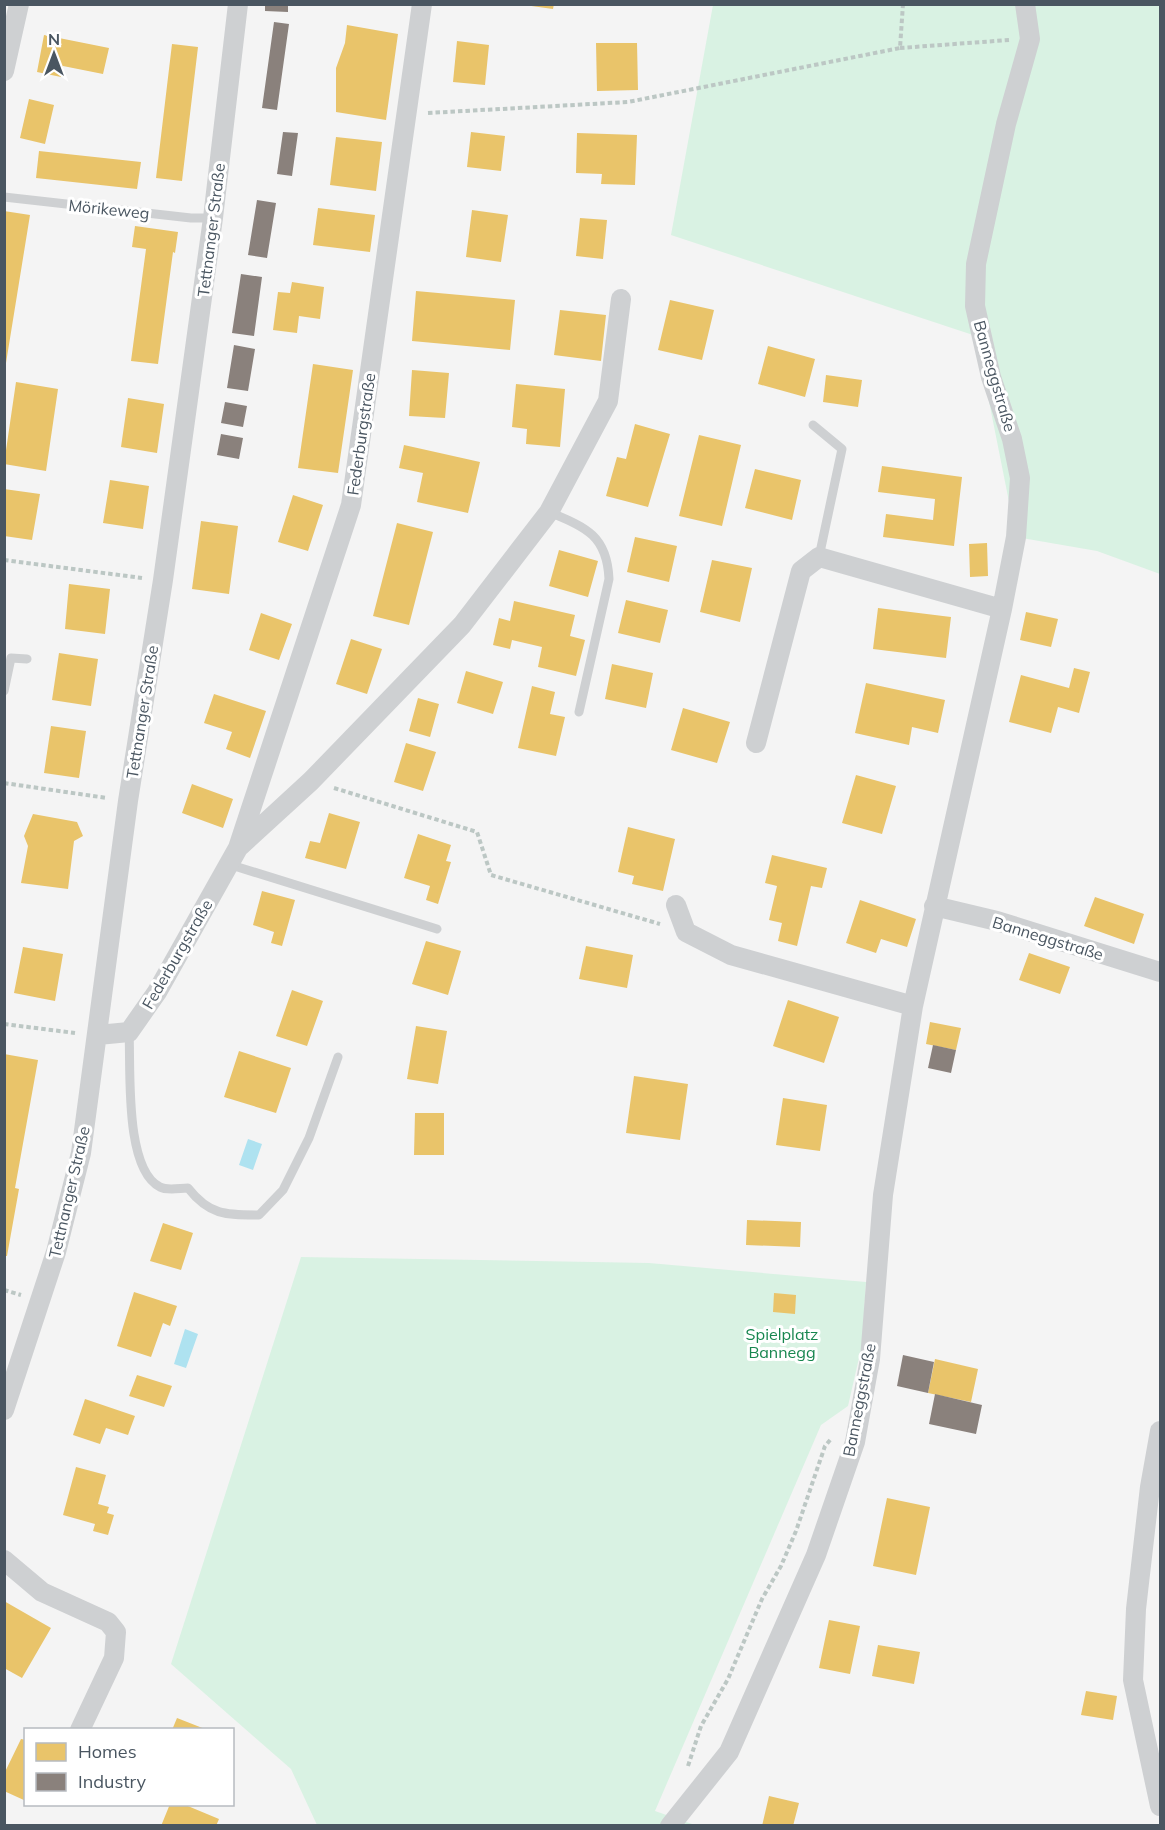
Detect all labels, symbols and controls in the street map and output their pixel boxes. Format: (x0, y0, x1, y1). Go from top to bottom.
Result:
north arrow (24, 24, 84, 84)
text: N (48, 29, 60, 49)
street label: Tettnanger Straße (193, 162, 229, 298)
street label: Mörikeweg (68, 195, 150, 223)
street label: Banneggstraße (970, 318, 1020, 434)
street label: Federburgstraße (343, 372, 379, 496)
street label: Tettnanger Straße (122, 644, 162, 780)
street label: Federburgstraße (138, 896, 216, 1012)
street label: Banneggstraße (990, 912, 1106, 964)
street label: Tettnanger Straße (44, 1124, 94, 1260)
park label: Spielplatz Bannegg (746, 1324, 818, 1362)
street label: Banneggstraße (838, 1342, 880, 1458)
legend (24, 1728, 234, 1806)
text: Homes (78, 1740, 137, 1763)
text: Industry (78, 1770, 147, 1793)

